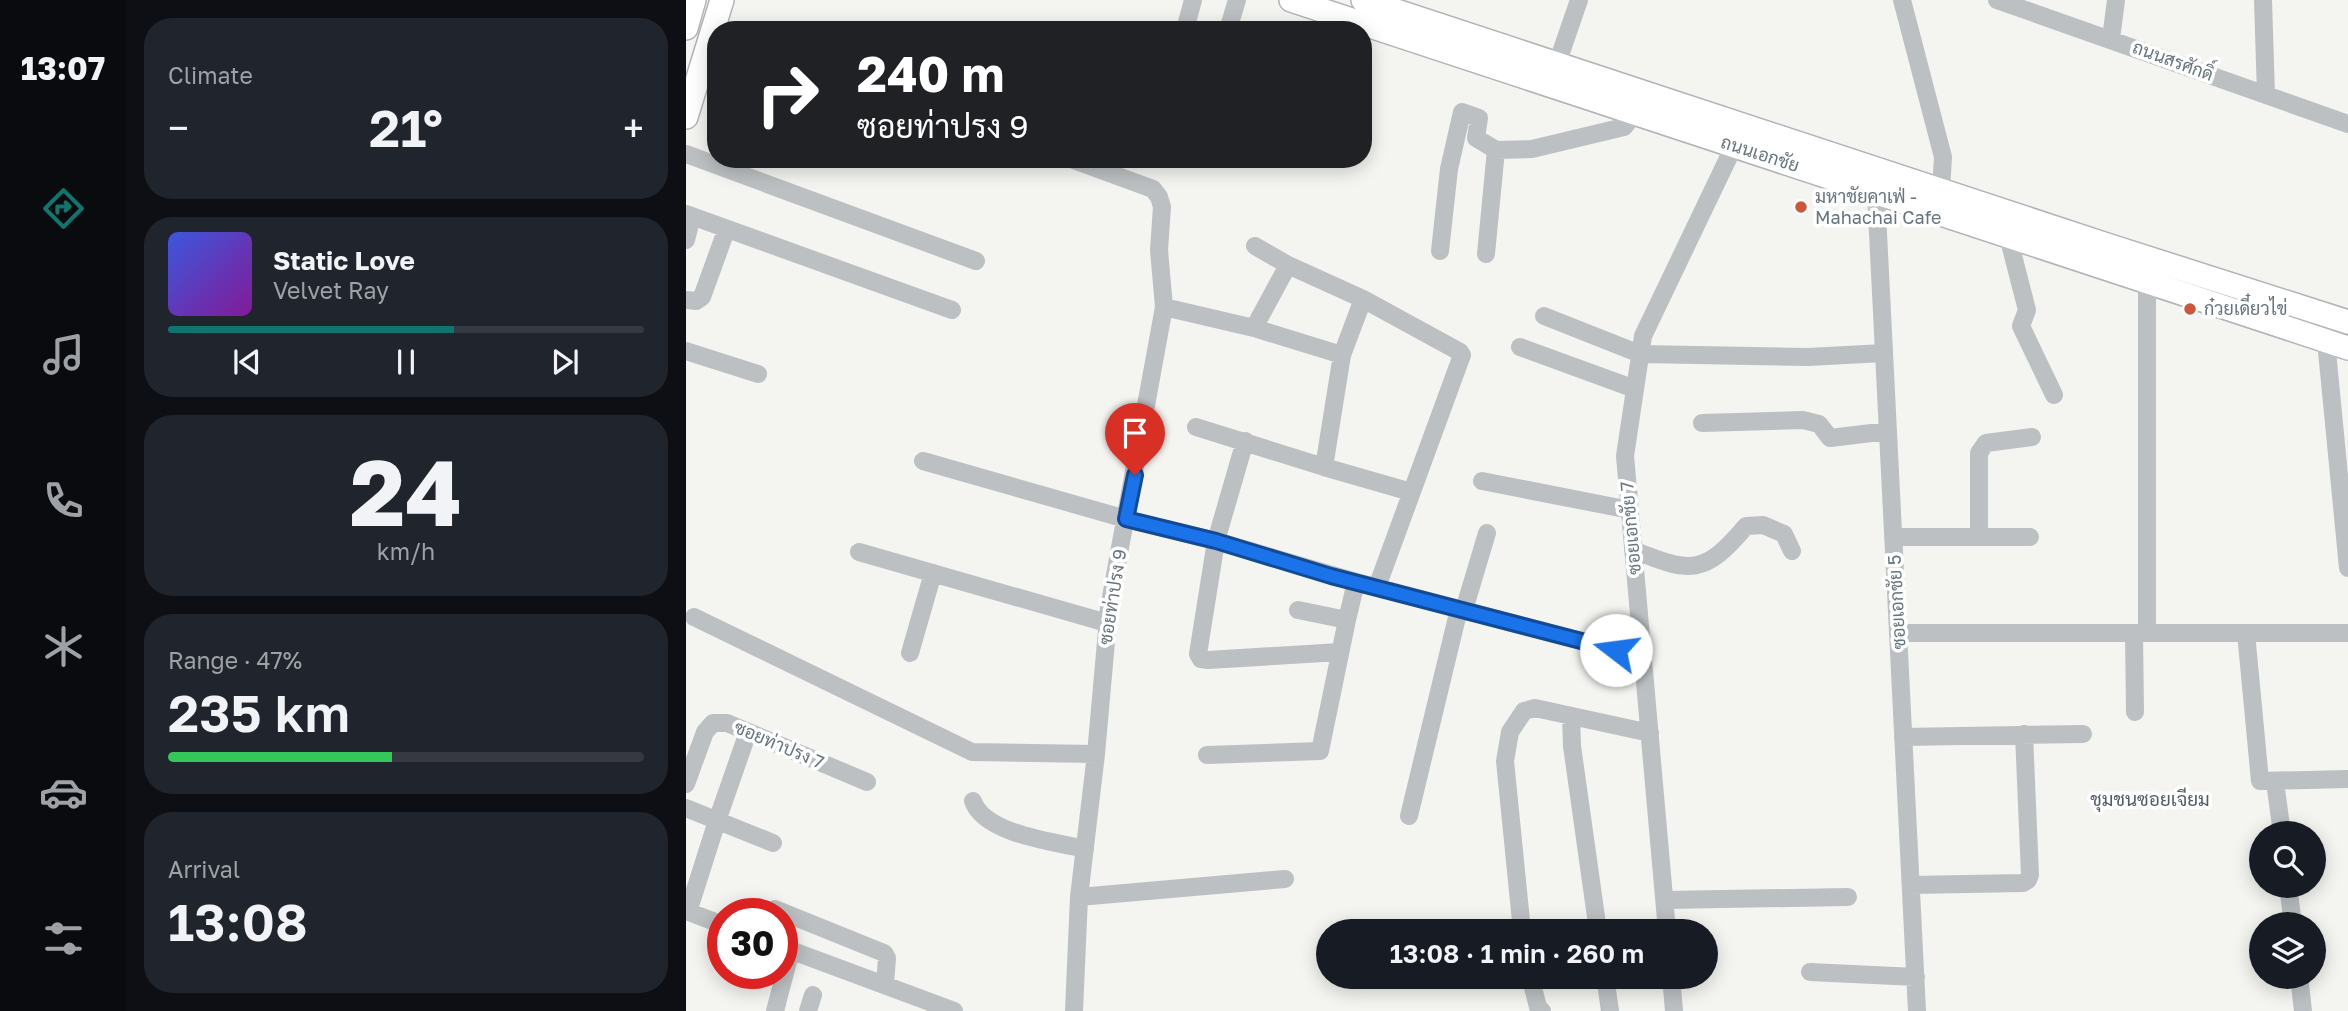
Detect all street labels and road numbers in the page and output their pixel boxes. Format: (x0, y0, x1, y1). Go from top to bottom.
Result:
street label: ถนนสรศักดิ์ (2130, 31, 2218, 85)
street label: ถนนเอกชัย (1718, 130, 1802, 176)
street label: ซอยเอกชัย 7 (1615, 480, 1645, 576)
street label: ซอยท่าปรง 9 (1094, 547, 1130, 646)
street label: ซอยเอกชัย 5 (1883, 554, 1909, 650)
street label: ซอยท่าปรง 7 (731, 715, 828, 773)

